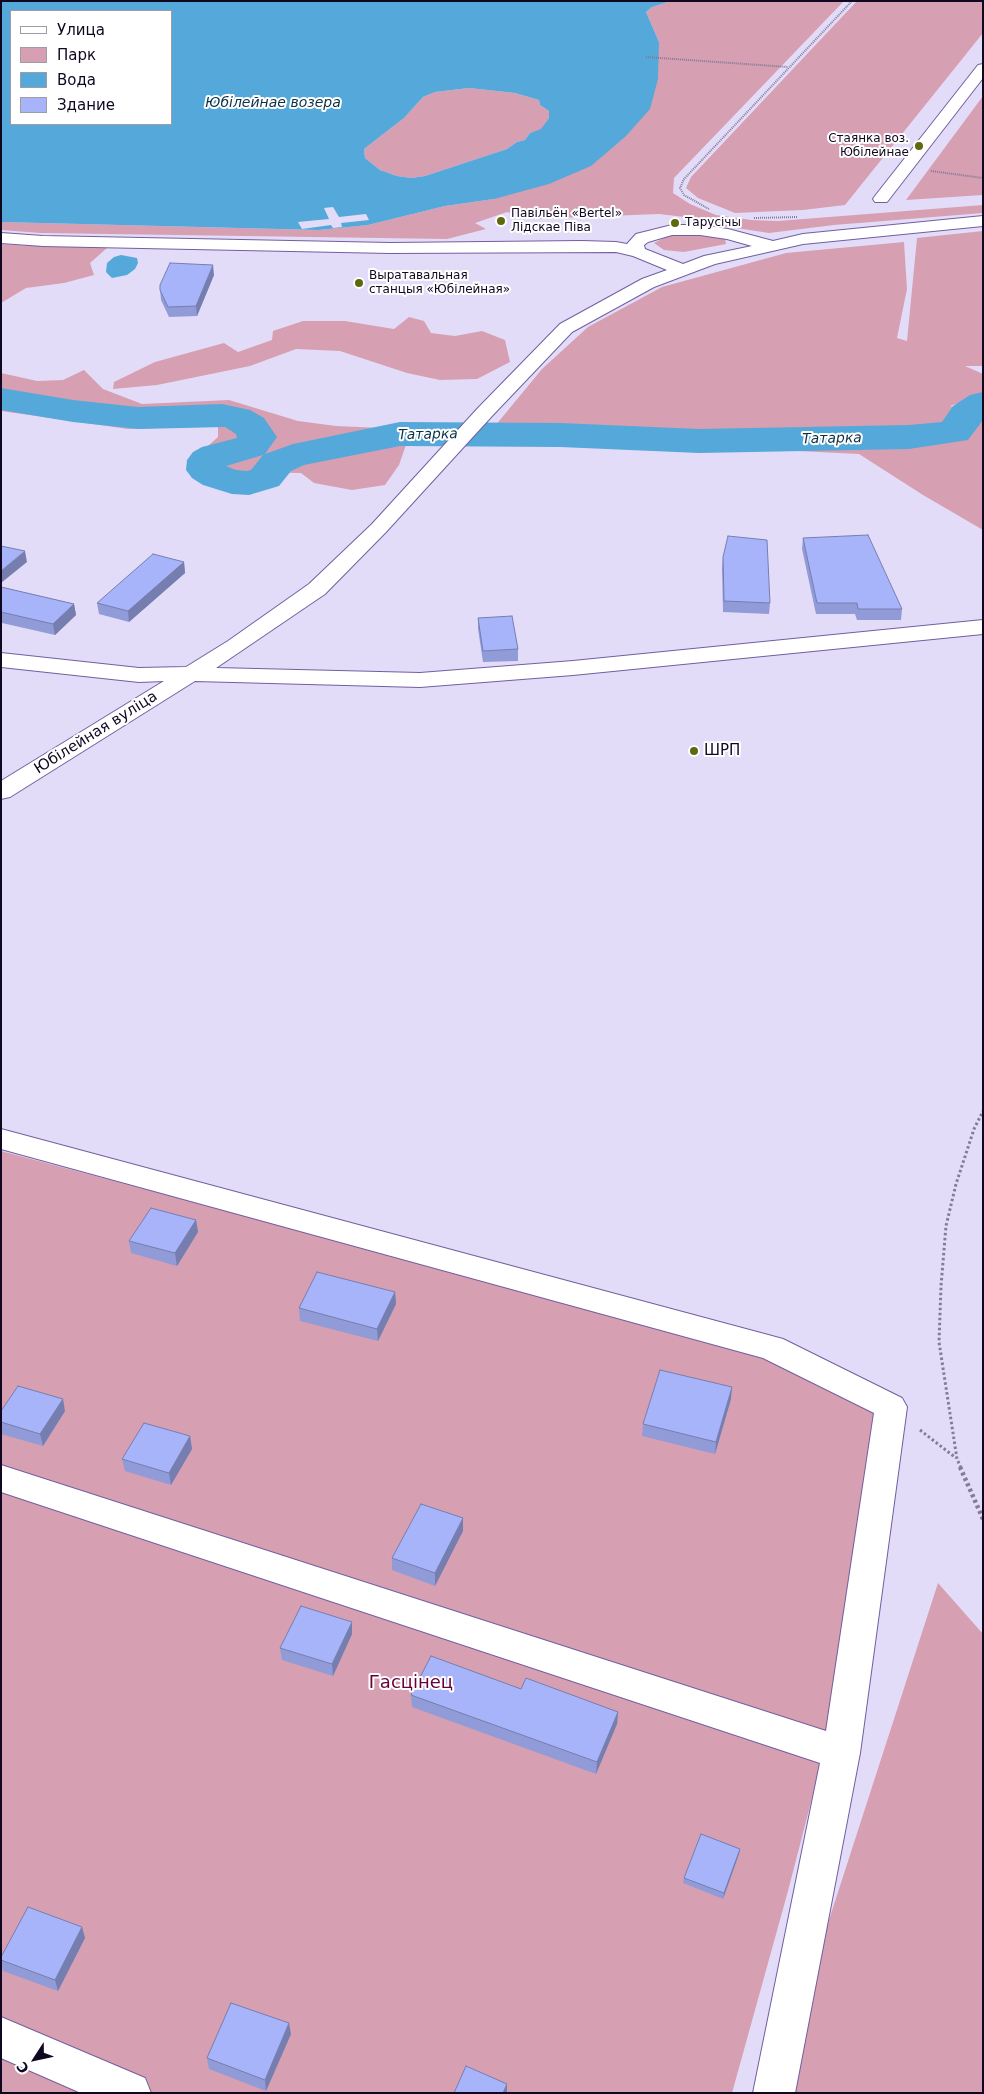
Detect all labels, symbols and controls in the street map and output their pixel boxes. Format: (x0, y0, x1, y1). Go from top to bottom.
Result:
legend (10, 10, 172, 125)
text: Улица (57, 21, 105, 39)
text: Парк (57, 46, 96, 64)
text: Вода (57, 71, 96, 89)
water label: Юбілейнае возера (205, 95, 341, 111)
text: Здание (57, 96, 115, 114)
place label: Стаянка воз. Юбілейнае (828, 132, 909, 160)
marker: Стаянка воз. Юбілейнае (913, 140, 925, 152)
place label: Павільён «Bertel» Лідскае Піва (511, 207, 622, 235)
marker: Павільён «Bertel» Лідскае Піва (495, 215, 507, 227)
place label: Тарусічы (685, 216, 741, 230)
marker: Тарусічы (669, 217, 681, 229)
place label: Выратавальная станцыя «Юбілейная» (369, 269, 510, 297)
marker: Выратавальная станцыя «Юбілейная» (353, 277, 365, 289)
water label: Татарка (398, 426, 458, 444)
water label: Татарка (802, 430, 862, 448)
street label: Юбілейная вуліца (31, 688, 161, 778)
place label: ШРП (704, 742, 740, 760)
marker: ШРП (688, 745, 700, 757)
park label: Гасцінец (369, 1672, 453, 1694)
north arrow (10, 2034, 60, 2084)
text: С (13, 2059, 32, 2076)

